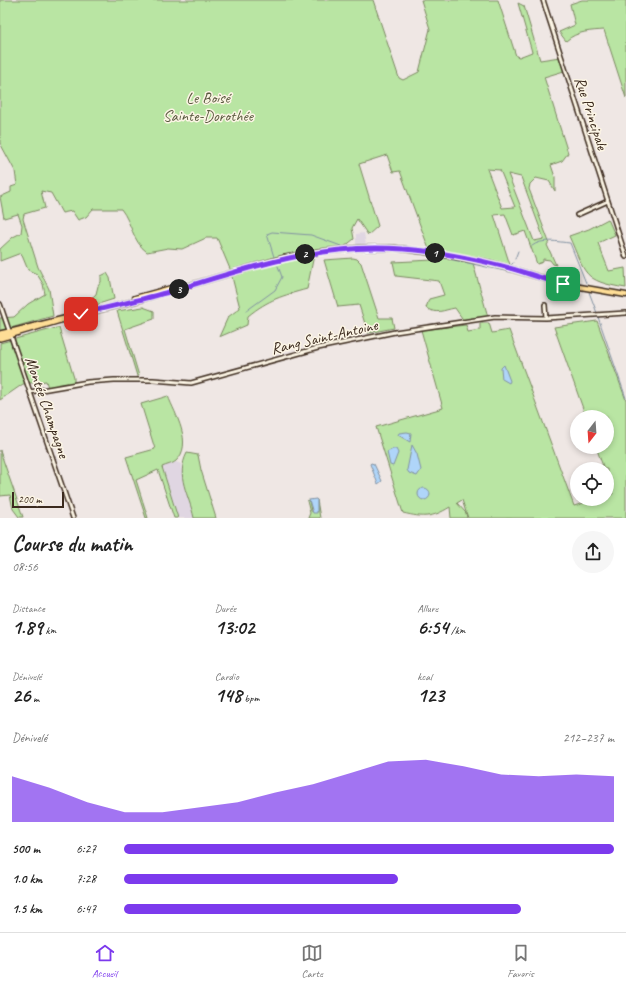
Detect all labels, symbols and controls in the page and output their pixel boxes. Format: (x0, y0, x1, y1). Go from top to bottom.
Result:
street label: Rue Principale (570, 74, 613, 154)
park label: Le Boisé Sainte-Dorothée (163, 88, 255, 126)
pin: 1 (425, 243, 445, 263)
pin: 2 (295, 244, 315, 264)
text: 1 (433, 246, 437, 260)
text: 2 (303, 247, 307, 261)
pin (546, 267, 580, 301)
icon: arrive (552, 273, 574, 295)
pin: 3 (169, 279, 189, 299)
text: 3 (177, 282, 181, 296)
pin (64, 297, 98, 331)
icon: check (70, 303, 92, 325)
street label: Rang Saint-Antoine (269, 315, 381, 359)
street label: Montée Champagne (20, 354, 74, 462)
north arrow (570, 410, 614, 454)
map controls (570, 410, 614, 506)
button: locate (570, 462, 614, 506)
scale bar (12, 490, 64, 509)
text: 200 m (18, 492, 42, 506)
text: Course du matin (12, 530, 132, 558)
button: share (572, 531, 614, 573)
text: 08:56 (12, 559, 38, 575)
text: Distance (12, 601, 45, 615)
text: Durée (215, 601, 236, 615)
text: Allure (417, 601, 438, 615)
text: 1.89 (12, 615, 43, 640)
text: 13:02 (215, 615, 255, 640)
text: 6:54 (417, 615, 448, 640)
text: km (43, 623, 56, 637)
text: /km (448, 623, 465, 637)
text: Dénivelé (12, 669, 42, 683)
text: Cardio (215, 669, 239, 683)
text: kcal (417, 669, 432, 683)
text: 26 (12, 683, 30, 708)
text: 148 (215, 683, 242, 708)
text: 123 (417, 683, 444, 708)
text: m (30, 691, 39, 705)
text: bpm (242, 691, 259, 705)
text: Dénivelé (12, 730, 47, 746)
text: 212–237 m (563, 730, 614, 746)
text: 500 m (12, 841, 40, 857)
text: 6:27 (76, 841, 96, 857)
text: 1.0 km (12, 871, 42, 887)
text: 7:28 (76, 871, 96, 887)
text: 1.5 km (12, 901, 42, 917)
text: 6:47 (76, 901, 96, 917)
tab: Accueil (92, 942, 117, 980)
tab: Carte (301, 942, 323, 980)
tab: Favoris (507, 942, 534, 980)

